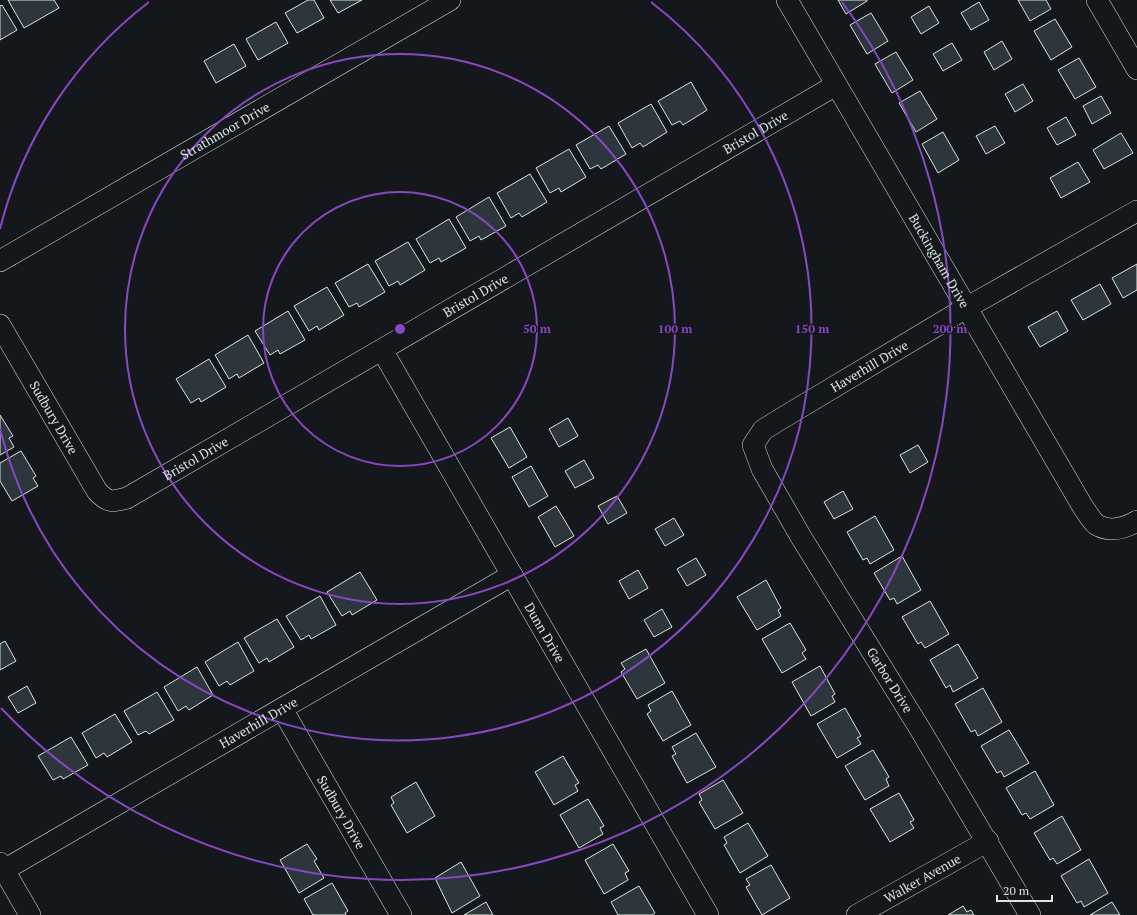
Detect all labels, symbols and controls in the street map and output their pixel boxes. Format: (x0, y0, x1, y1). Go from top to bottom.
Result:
street label: Strathmoor Drive (177, 98, 273, 164)
street label: Bristol Drive (719, 106, 791, 158)
street label: Buckingham Drive (905, 210, 974, 311)
street label: Bristol Drive (439, 269, 511, 321)
text: 50 m (523, 321, 551, 336)
text: 100 m (658, 321, 692, 336)
text: 150 m (795, 321, 829, 336)
text: 200 m (933, 321, 967, 336)
centre of rings (393, 322, 407, 336)
street label: Haverhill Drive (827, 336, 911, 396)
street label: Sudbury Drive (25, 377, 82, 457)
street label: Bristol Drive (159, 432, 231, 484)
street label: Dunn Drive (521, 599, 569, 666)
street label: Garbor Drive (863, 644, 917, 716)
street label: Haverhill Drive (216, 693, 301, 752)
street label: Sudbury Drive (313, 772, 370, 852)
street label: Walker Avenue (881, 849, 964, 907)
scale bar (997, 877, 1052, 903)
text: 20 m (1003, 883, 1030, 898)

